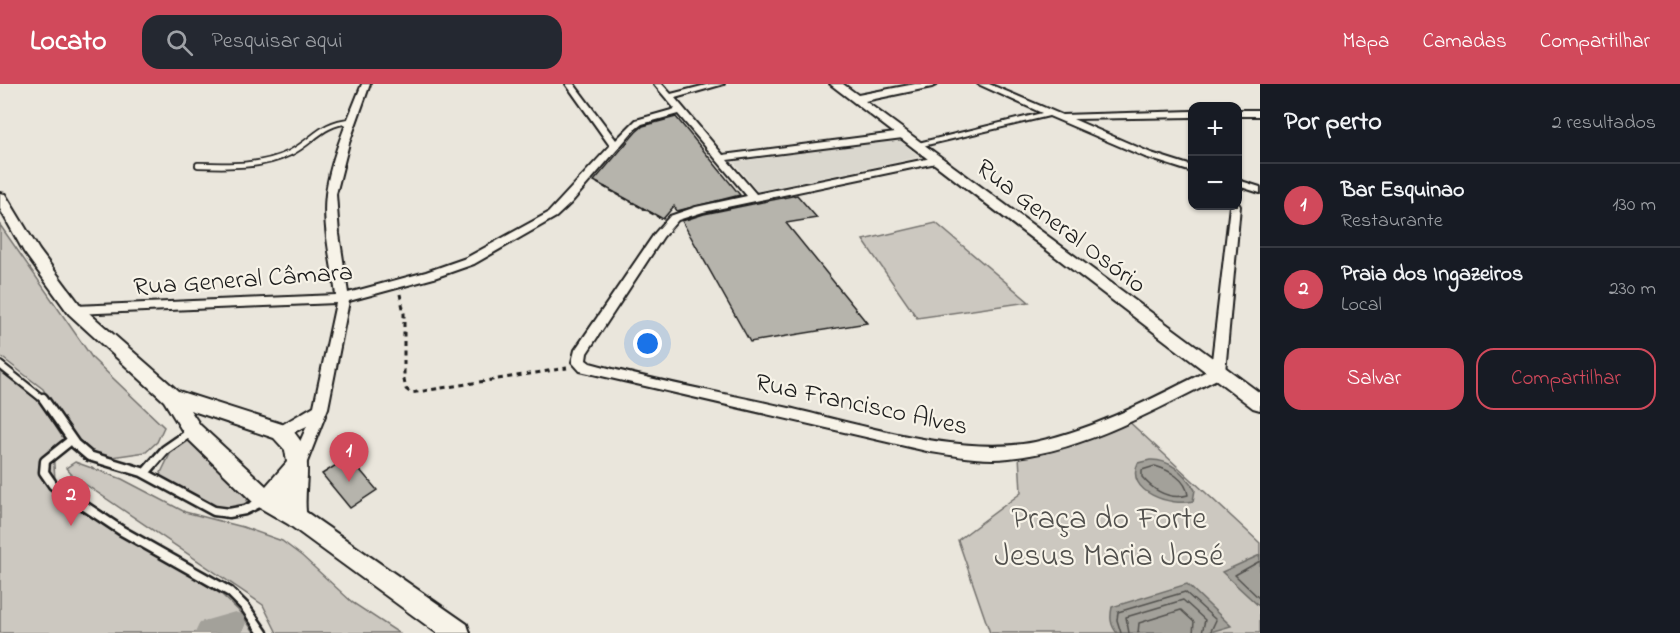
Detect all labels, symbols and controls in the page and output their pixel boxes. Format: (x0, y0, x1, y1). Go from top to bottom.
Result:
search box (142, 15, 562, 69)
text: Locato (30, 22, 106, 63)
icon: search (163, 26, 196, 59)
text: Pesquisar aqui (211, 26, 342, 58)
text: Mapa (1343, 27, 1389, 57)
text: Camadas (1422, 27, 1507, 57)
text: Compartilhar (1540, 27, 1650, 57)
map controls (1188, 102, 1242, 210)
button: + (1188, 102, 1242, 156)
text: Por perto (1284, 104, 1382, 142)
text: 2 resultados (1552, 109, 1656, 138)
street label: Rua General Osório (967, 150, 1154, 304)
button: − (1188, 156, 1242, 210)
text: Bar Esquinao (1341, 175, 1464, 207)
text: 1 (1300, 191, 1307, 220)
text: 130 m (1612, 191, 1656, 220)
text: Restaurante (1341, 207, 1443, 236)
street label: Rua General Câmara (132, 254, 354, 308)
text: Praia dos Ingazeiros (1341, 259, 1523, 291)
text: 2 (1299, 275, 1308, 304)
text: 230 m (1609, 275, 1656, 304)
text: Local (1341, 291, 1382, 320)
your location (633, 329, 662, 358)
button: Salvar (1284, 348, 1464, 410)
button: Compartilhar (1476, 348, 1656, 410)
street label: Rua Francisco Alves (752, 365, 971, 447)
pin: 1 (330, 432, 368, 482)
pin: 2 (52, 476, 90, 526)
park label: Praça do Forte Jesus Maria José (994, 497, 1224, 581)

